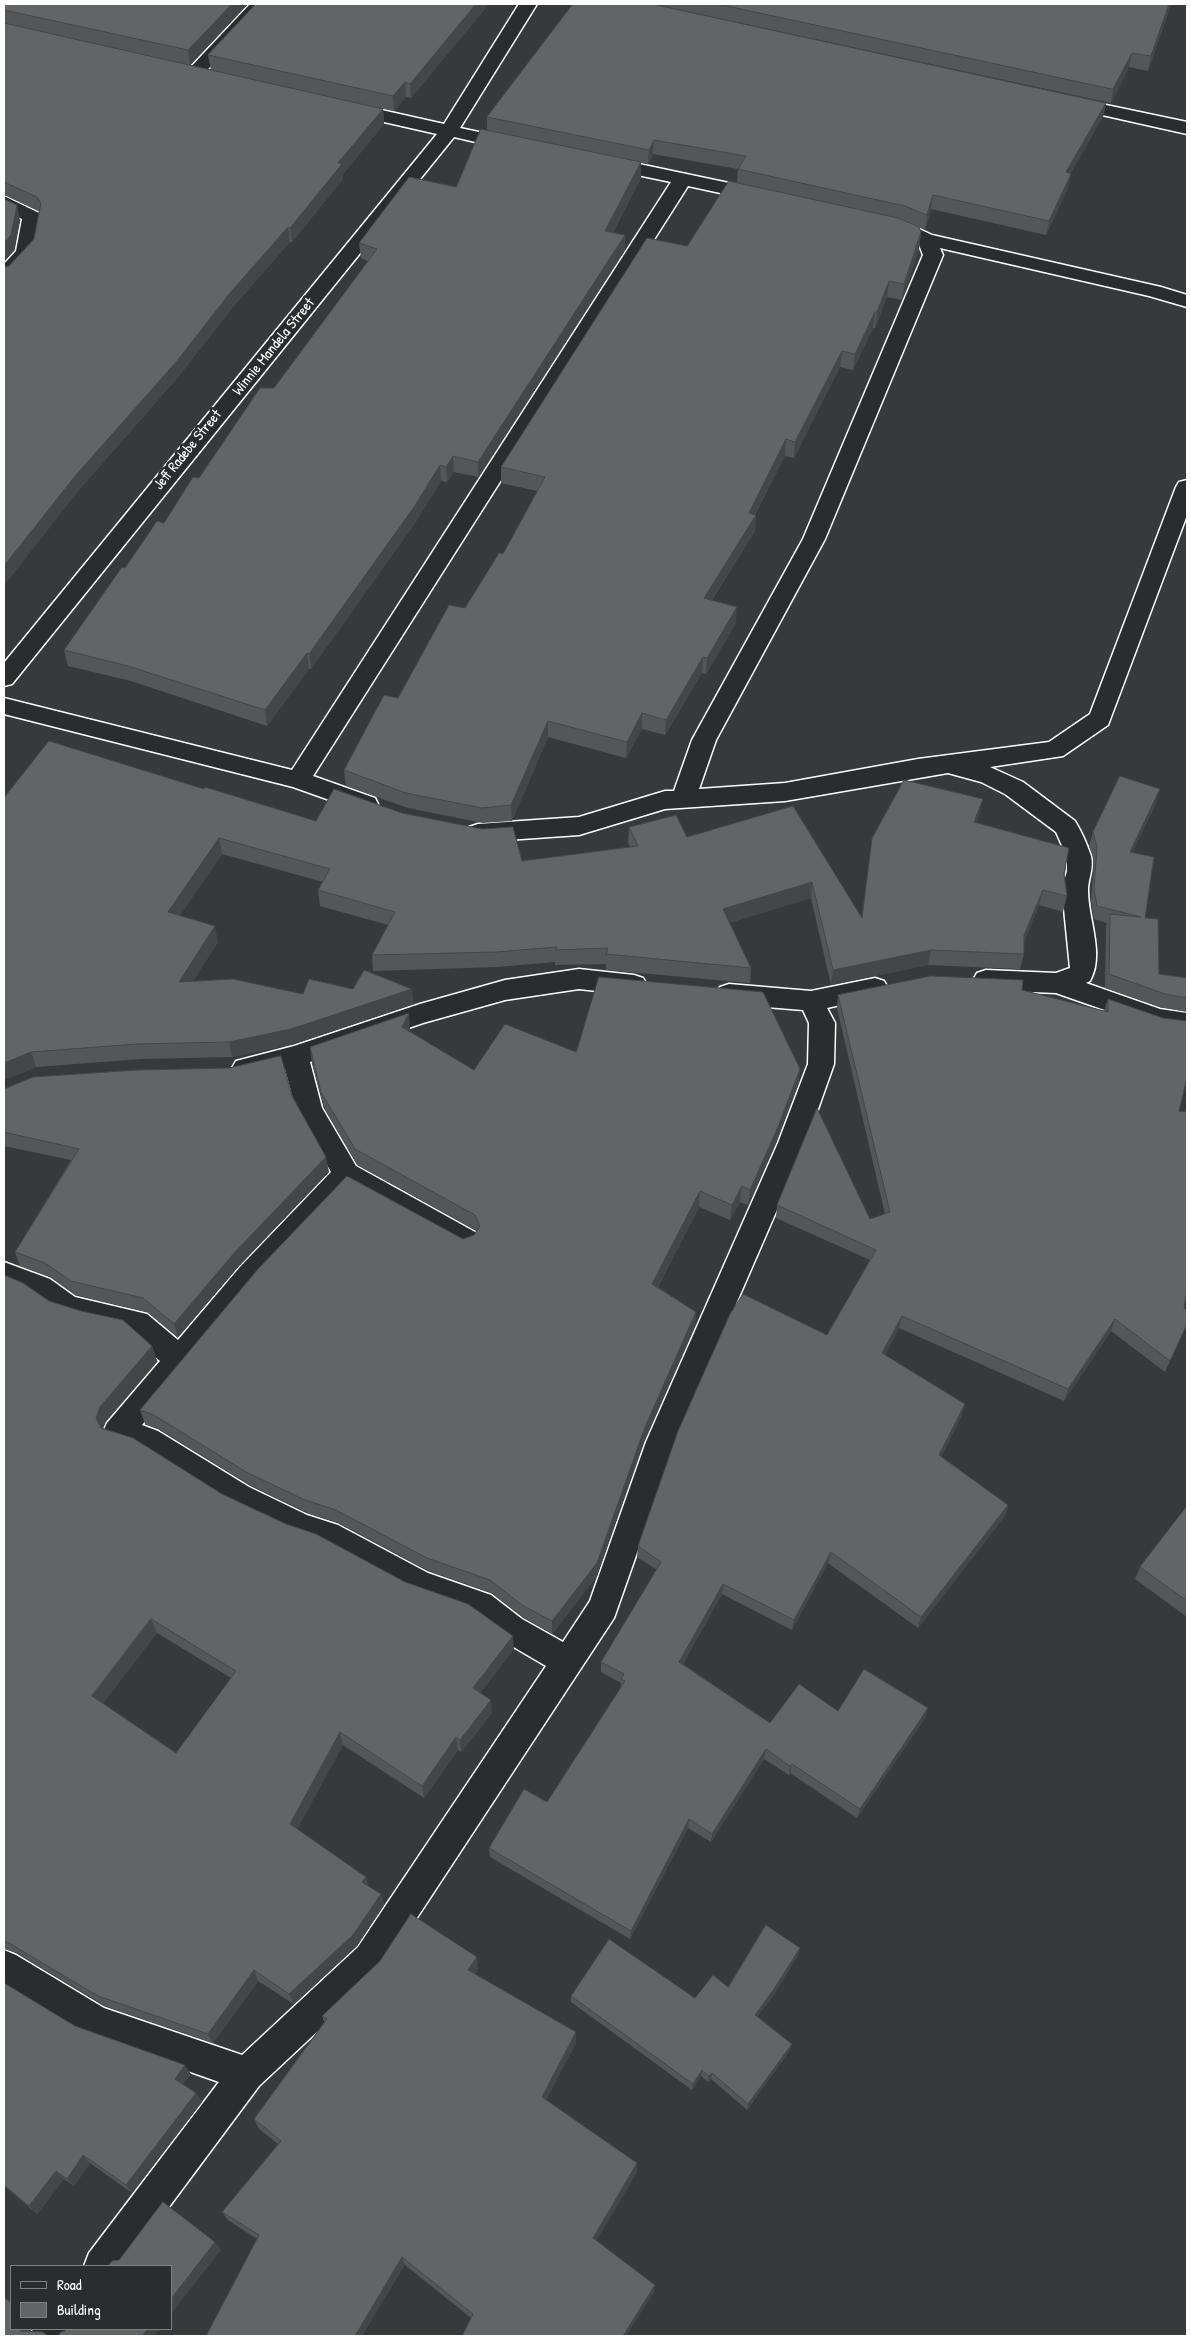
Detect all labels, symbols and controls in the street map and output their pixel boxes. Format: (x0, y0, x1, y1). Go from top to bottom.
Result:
street label: Winnie Mandela Street (229, 294, 319, 400)
street label: Jeff Radebe Street (150, 406, 226, 494)
legend (10, 2265, 172, 2330)
text: Road (57, 2274, 82, 2295)
text: Building (57, 2299, 101, 2320)

